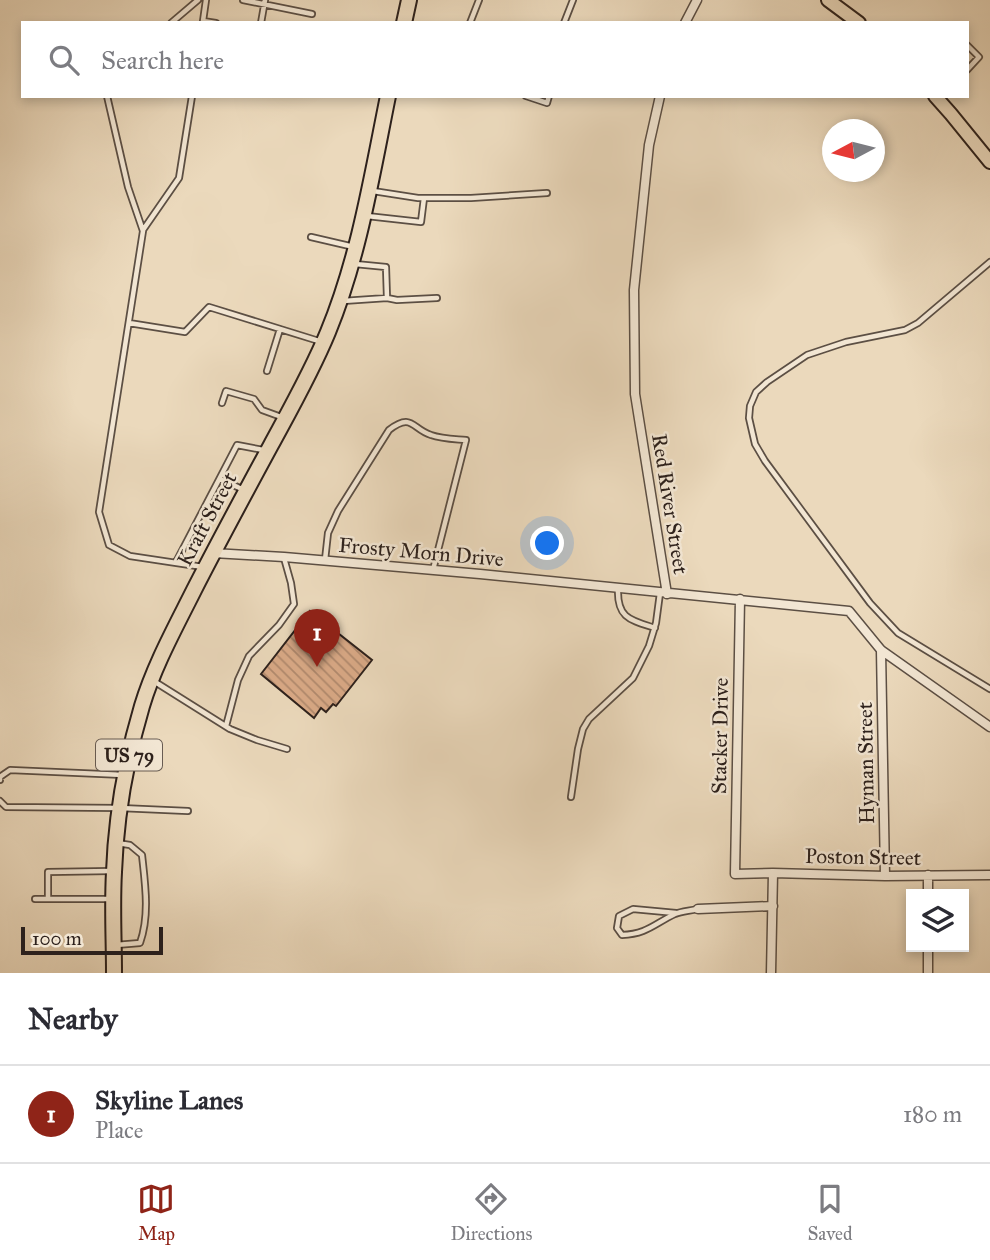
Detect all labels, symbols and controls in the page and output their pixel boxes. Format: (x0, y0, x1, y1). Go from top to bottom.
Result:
search box (21, 21, 969, 98)
icon: search (45, 41, 83, 79)
text: Search here (101, 44, 224, 76)
north arrow (822, 119, 885, 182)
street label: Red River Street (646, 432, 694, 577)
street label: Kraft Street (171, 467, 243, 571)
your location (530, 526, 564, 560)
street label: Frosty Morn Drive (337, 532, 505, 572)
pin: 1 (294, 609, 340, 667)
street label: Stacker Drive (706, 677, 734, 794)
street label: Hyman Street (852, 701, 880, 824)
road number: US 79 (96, 740, 162, 770)
street label: Poston Street (805, 843, 922, 871)
map controls (906, 889, 969, 952)
button: layers (906, 889, 969, 952)
scale bar (21, 924, 163, 956)
text: 100 m (32, 927, 82, 950)
text: Nearby (28, 1001, 118, 1037)
text: Skyline Lanes (95, 1084, 243, 1116)
text: 1 (46, 1100, 56, 1128)
text: 180 m (903, 1100, 962, 1128)
text: Place (95, 1116, 143, 1144)
tab: Map (137, 1180, 175, 1245)
tab: Directions (450, 1180, 532, 1245)
tab: Saved (807, 1180, 853, 1245)

